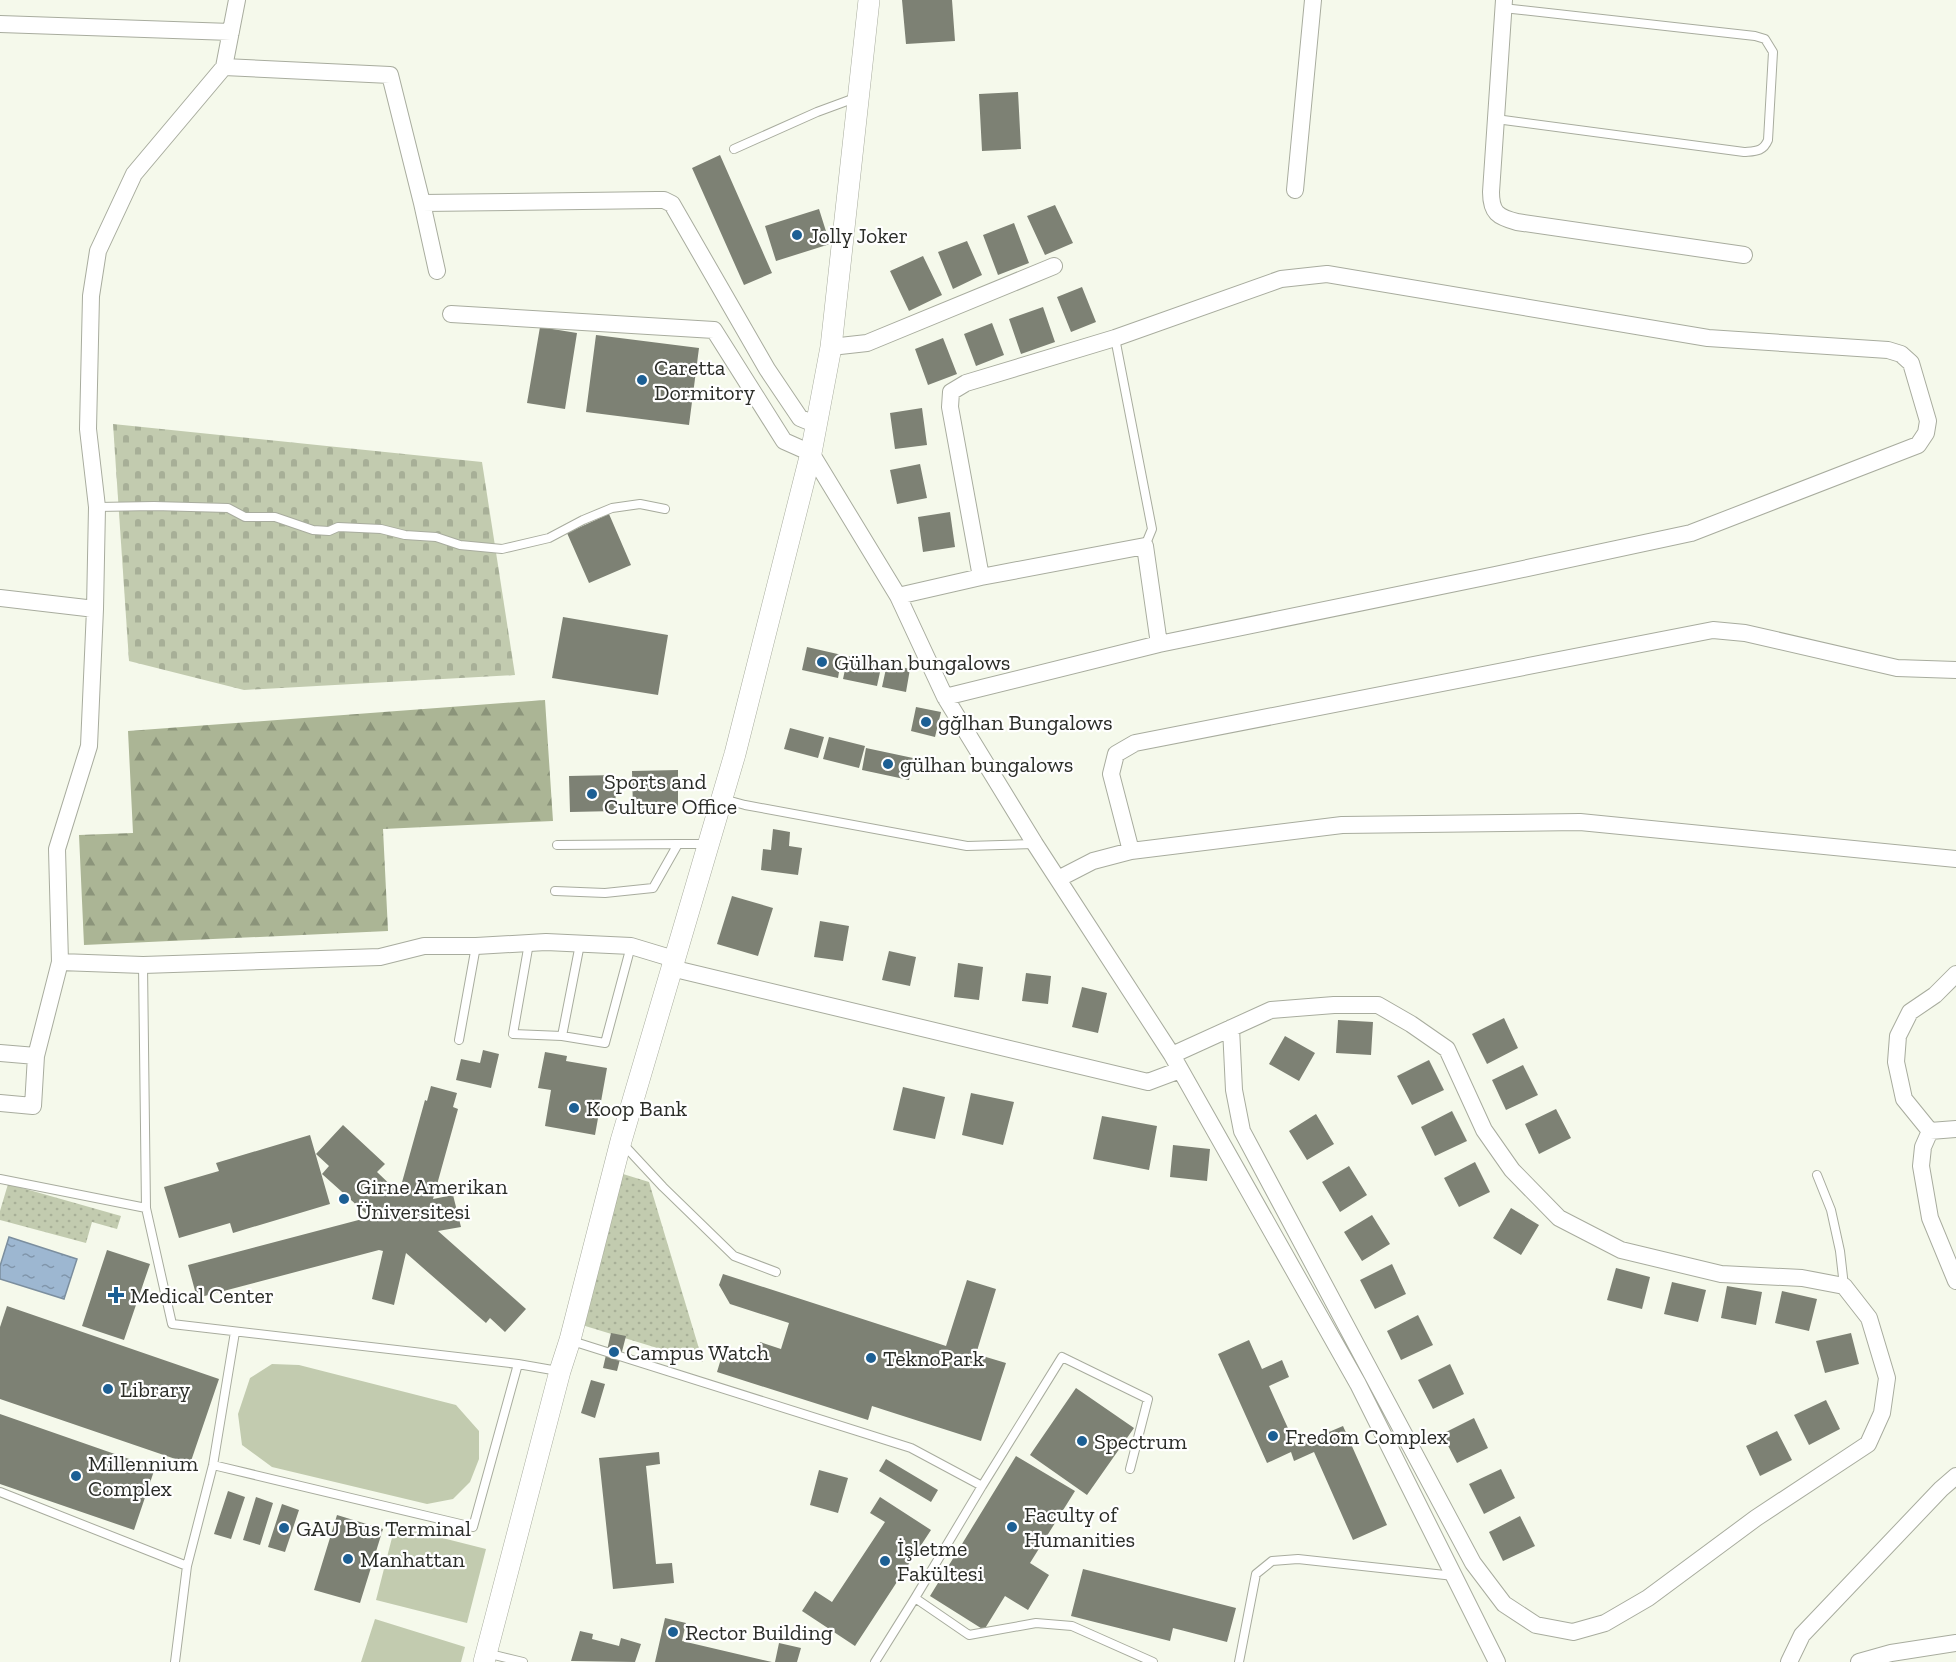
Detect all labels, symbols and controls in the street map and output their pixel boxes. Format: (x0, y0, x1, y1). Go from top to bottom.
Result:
place label: Jolly Joker (809, 222, 908, 249)
marker: Jolly Joker (790, 228, 804, 242)
place label: Caretta Dormitory (654, 354, 756, 406)
marker: Caretta Dormitory (635, 373, 649, 387)
place label: Gülhan bungalows (834, 649, 1011, 676)
marker: Gülhan bungalows (815, 655, 829, 669)
place label: gğlhan Bungalows (938, 709, 1113, 736)
marker: gğlhan Bungalows (919, 715, 933, 729)
place label: gülhan bungalows (900, 751, 1073, 778)
marker: gülhan bungalows (881, 757, 895, 771)
place label: Sports and Culture Office (604, 768, 737, 820)
marker: Sports and Culture Office (585, 787, 599, 801)
place label: Koop Bank (586, 1095, 688, 1122)
marker: Koop Bank (567, 1101, 581, 1115)
place label: Girne Amerikan Üniversitesi (356, 1173, 508, 1225)
marker: Girne Amerikan Üniversitesi (337, 1192, 351, 1206)
place label: Medical Center (130, 1282, 274, 1309)
marker: Medical Center (107, 1286, 125, 1304)
place label: Campus Watch (626, 1339, 770, 1366)
marker: Campus Watch (607, 1345, 621, 1359)
place label: TeknoPark (883, 1345, 985, 1372)
marker: TeknoPark (864, 1351, 878, 1365)
place label: Library (120, 1376, 191, 1403)
marker: Library (101, 1382, 115, 1396)
place label: Fredom Complex (1285, 1423, 1448, 1450)
place label: Spectrum (1094, 1428, 1187, 1455)
marker: Fredom Complex (1266, 1429, 1280, 1443)
marker: Spectrum (1075, 1434, 1089, 1448)
place label: Millennium Complex (88, 1450, 198, 1502)
marker: Millennium Complex (69, 1469, 83, 1483)
place label: Faculty of Humanities (1024, 1501, 1135, 1553)
place label: GAU Bus Terminal (296, 1515, 471, 1542)
marker: Faculty of Humanities (1005, 1520, 1019, 1534)
marker: GAU Bus Terminal (277, 1521, 291, 1535)
place label: İşletme Fakültesi (897, 1535, 984, 1587)
place label: Manhattan (360, 1546, 465, 1573)
marker: Manhattan (341, 1552, 355, 1566)
marker: İşletme Fakültesi (878, 1554, 892, 1568)
place label: Rector Building (685, 1619, 833, 1646)
marker: Rector Building (666, 1625, 680, 1639)

